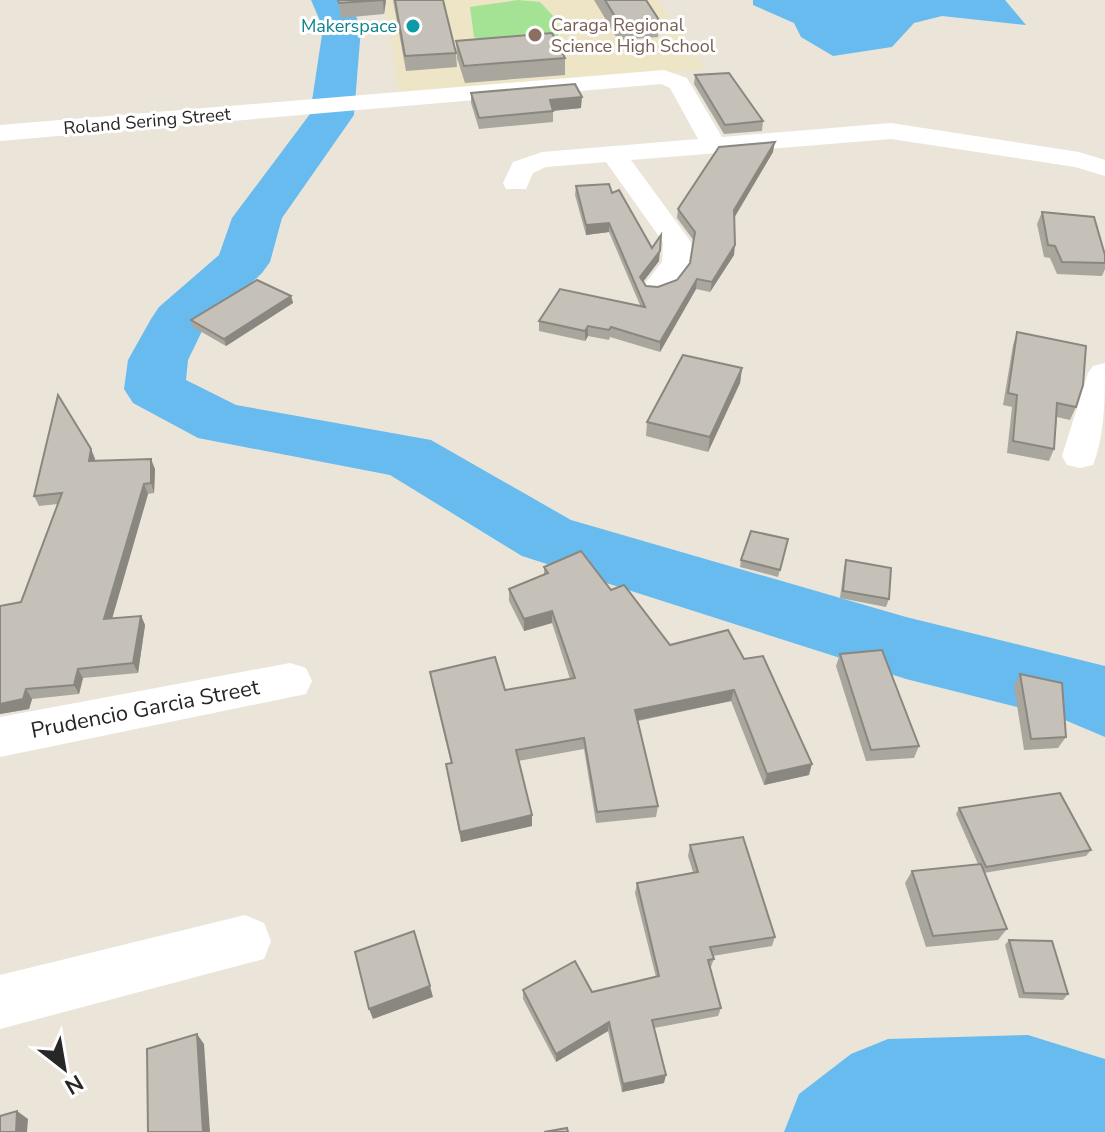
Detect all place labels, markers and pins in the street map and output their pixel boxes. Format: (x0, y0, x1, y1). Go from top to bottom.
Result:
place label: Caraga Regional Science High School (551, 13, 716, 58)
place label: Makerspace (301, 14, 397, 38)
marker: Makerspace (404, 17, 422, 35)
marker: Caraga Regional Science High School (526, 26, 544, 44)

